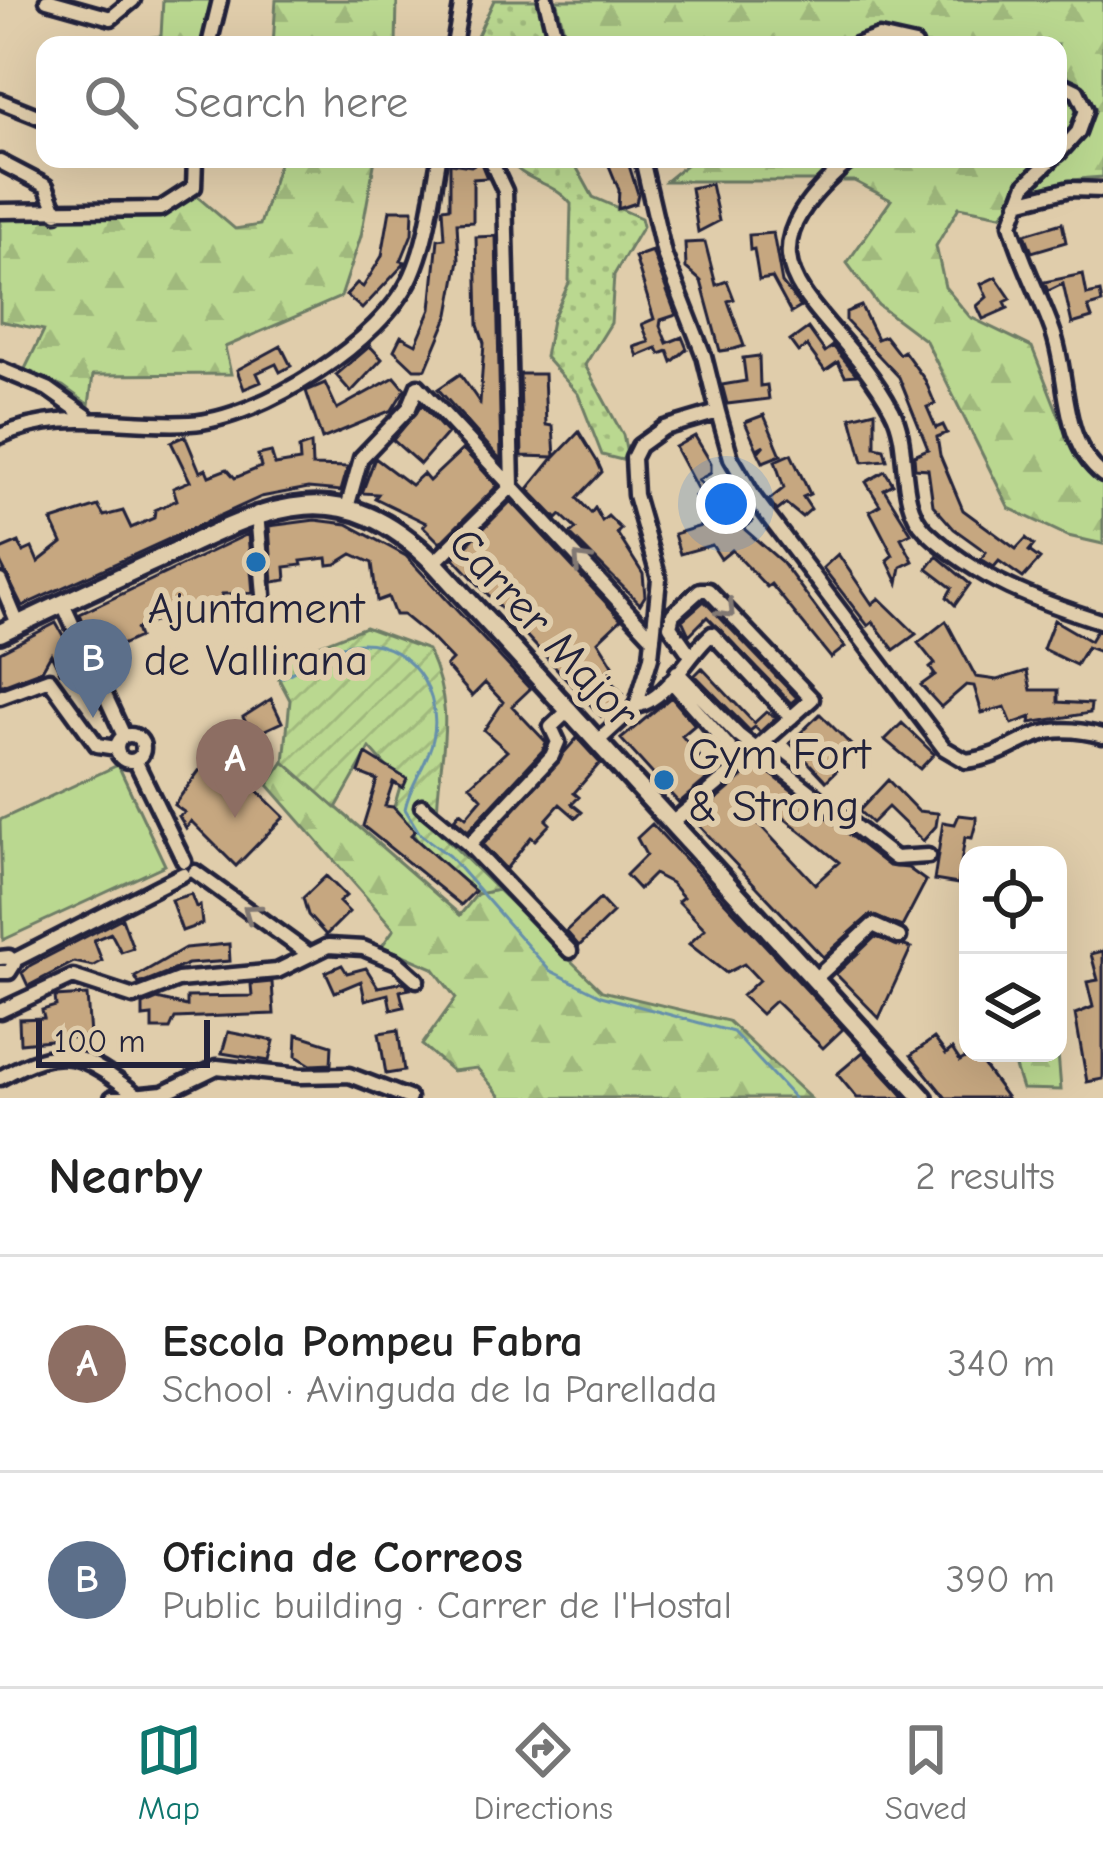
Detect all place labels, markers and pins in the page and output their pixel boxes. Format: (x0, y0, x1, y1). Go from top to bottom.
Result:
marker: Ajuntament de Vallirana (243, 549, 269, 575)
place label: Ajuntament de Vallirana (144, 582, 368, 686)
pin: B (54, 619, 132, 718)
pin: A (196, 719, 274, 818)
place label: Gym Fort & Strong (688, 728, 872, 832)
marker: Gym Fort & Strong (651, 767, 677, 793)

